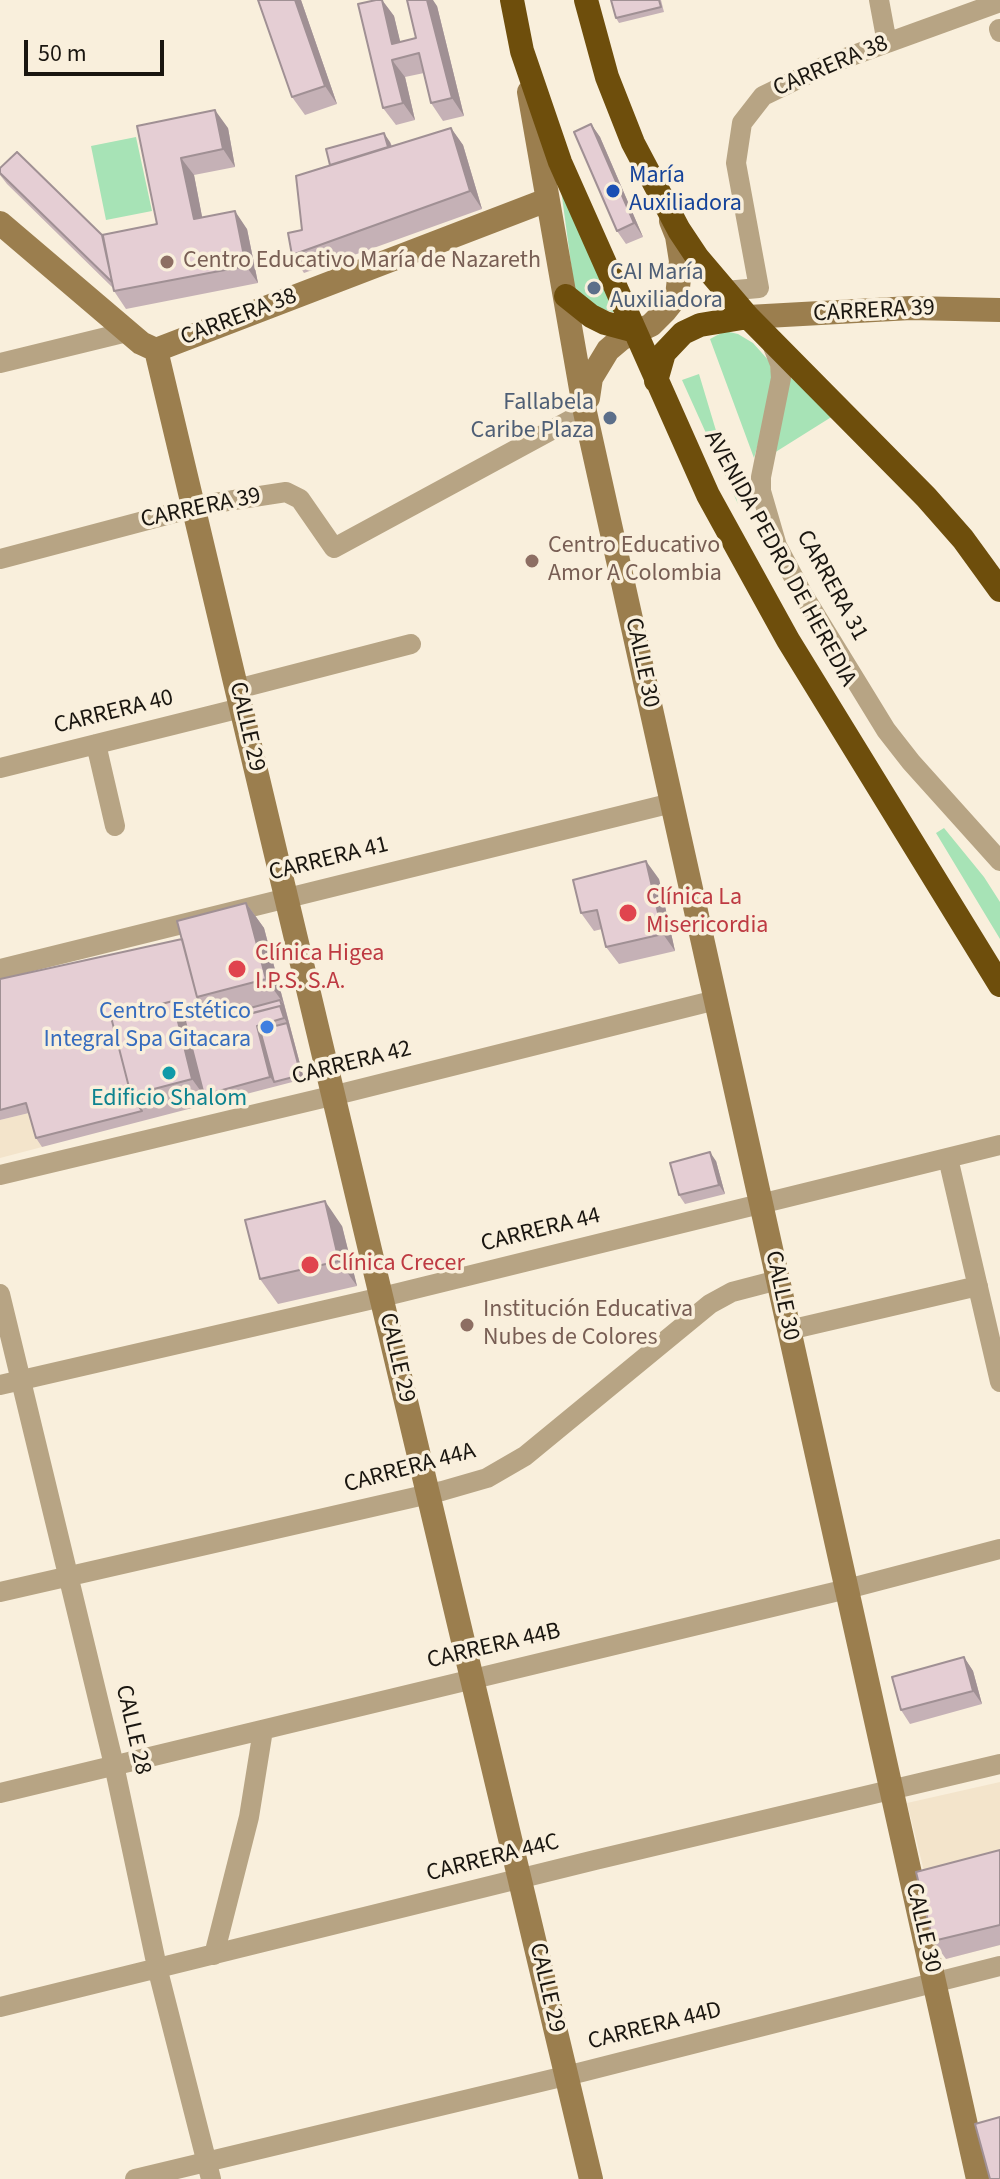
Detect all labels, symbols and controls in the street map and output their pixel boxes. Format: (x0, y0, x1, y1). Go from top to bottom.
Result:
scale bar (28, 24, 168, 74)
street label: CARRERA 38 (769, 30, 893, 104)
text: 50 m (38, 36, 87, 71)
place label: María Auxiliadora (629, 163, 742, 219)
marker: María Auxiliadora (604, 182, 622, 200)
place label: Centro Educativo María de Nazareth (183, 248, 541, 276)
marker: Centro Educativo María de Nazareth (158, 253, 176, 271)
place label: CAI María Auxiliadora (610, 260, 723, 316)
marker: CAI María Auxiliadora (585, 279, 603, 297)
street label: CARRERA 38 (177, 283, 301, 353)
street label: CARRERA 39 (812, 294, 936, 330)
place label: Fallabela Caribe Plaza (470, 390, 594, 446)
marker: Fallabela Caribe Plaza (601, 409, 619, 427)
street label: AVENIDA PEDRO DE HEREDIA (697, 426, 861, 692)
street label: CARRERA 39 (138, 482, 264, 536)
street label: CARRERA 31 (789, 526, 873, 646)
place label: Centro Educativo Amor A Colombia (548, 533, 722, 589)
marker: Centro Educativo Amor A Colombia (523, 552, 541, 570)
street label: CALLE 30 (617, 615, 665, 711)
street label: CALLE 29 (222, 679, 270, 775)
street label: CARRERA 40 (51, 684, 177, 742)
street label: CARRERA 41 (266, 831, 392, 889)
place label: Clínica La Misericordia (646, 885, 768, 941)
marker: Clínica La Misericordia (617, 902, 639, 924)
place label: Clínica Higea I.P.S. S.A. (255, 941, 384, 997)
marker: Clínica Higea I.P.S. S.A. (226, 958, 248, 980)
place label: Centro Estético Integral Spa Gitacara (43, 999, 251, 1055)
marker: Centro Estético Integral Spa Gitacara (258, 1018, 276, 1036)
street label: CARRERA 42 (289, 1035, 415, 1093)
marker: Edificio Shalom (160, 1064, 178, 1082)
place label: Edificio Shalom (91, 1086, 247, 1114)
street label: CARRERA 44 (478, 1202, 604, 1260)
street label: CALLE 30 (757, 1248, 805, 1344)
place label: Clínica Crecer (328, 1251, 465, 1279)
marker: Clínica Crecer (299, 1254, 321, 1276)
place label: Institución Educativa Nubes de Colores (483, 1297, 693, 1353)
street label: CALLE 29 (372, 1310, 420, 1406)
marker: Institución Educativa Nubes de Colores (458, 1316, 476, 1334)
street label: CARRERA 44A (341, 1438, 479, 1500)
street label: CARRERA 44B (424, 1618, 564, 1676)
street label: CALLE 28 (108, 1682, 156, 1778)
street label: CARRERA 44C (424, 1829, 562, 1889)
street label: CALLE 30 (898, 1880, 946, 1976)
street label: CALLE 29 (522, 1940, 570, 2036)
street label: CARRERA 44D (585, 1996, 725, 2058)

